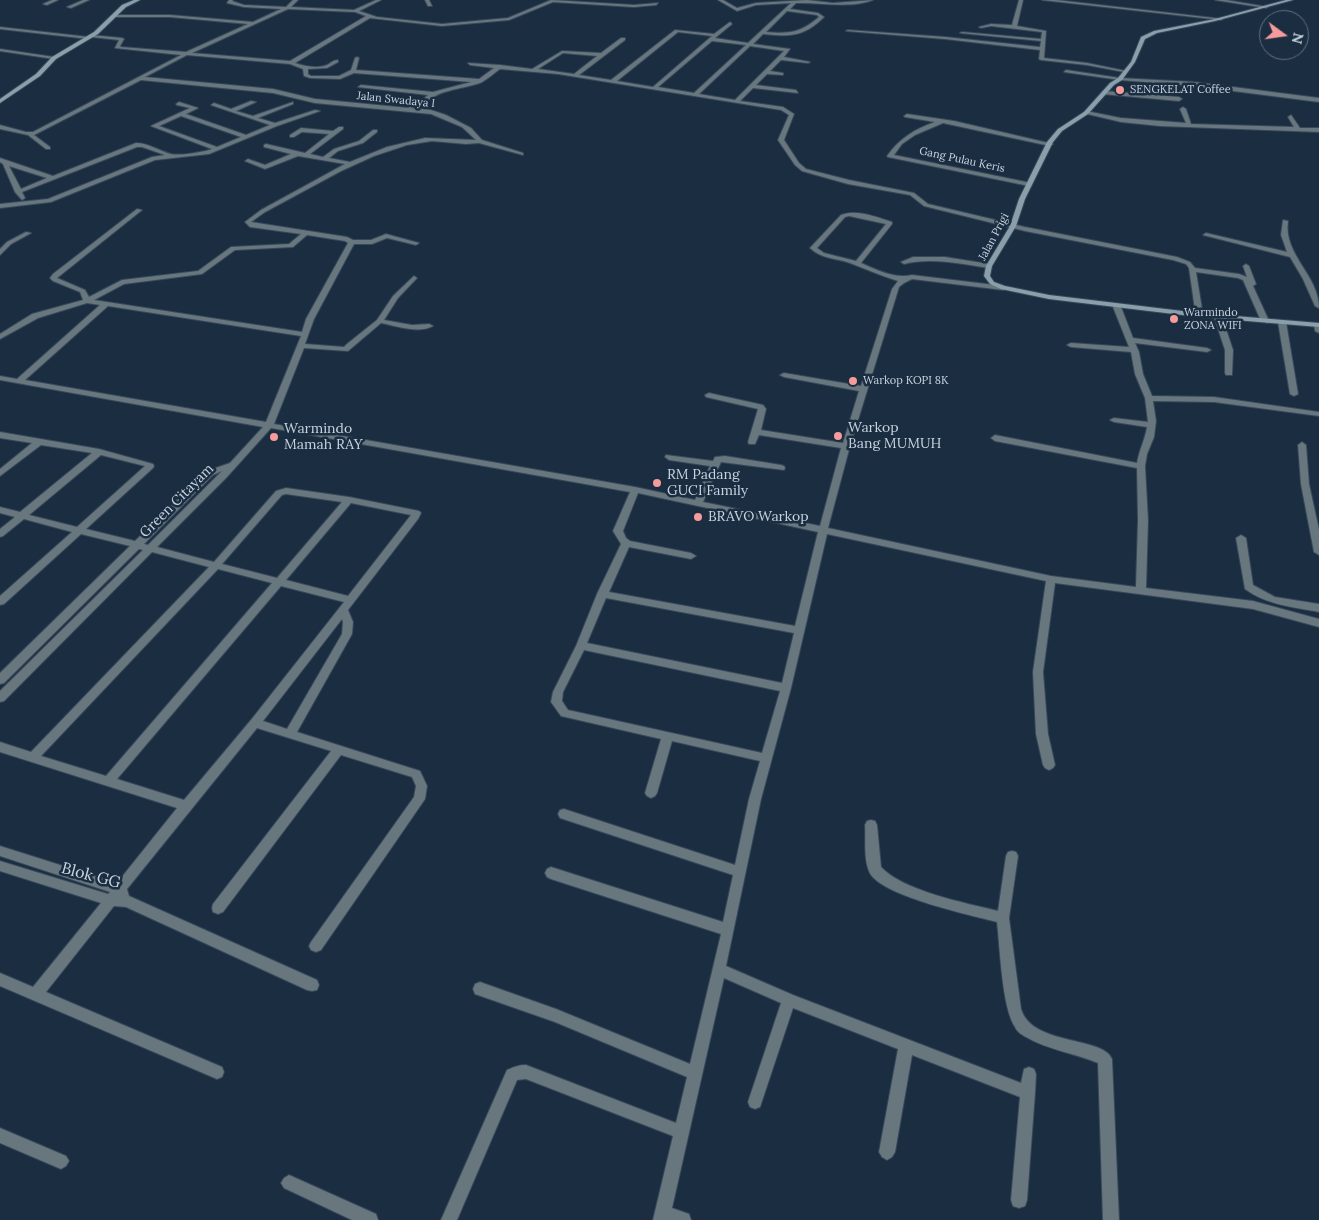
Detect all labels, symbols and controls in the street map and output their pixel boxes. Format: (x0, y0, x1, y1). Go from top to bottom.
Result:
north arrow (1259, 10, 1309, 60)
text: N (1288, 31, 1308, 46)
place label: SENGKELAT Coffee (1130, 83, 1231, 97)
marker: SENGKELAT Coffee (1114, 84, 1126, 96)
street label: Jalan Swadaya I (356, 89, 436, 111)
street label: Gang Pulau Keris (918, 144, 1006, 176)
street label: Jalan Prigi (976, 211, 1012, 263)
place label: Warmindo ZONA WIFI (1184, 306, 1242, 332)
marker: Warmindo ZONA WIFI (1168, 313, 1180, 325)
place label: Warkop KOPI 8K (863, 374, 948, 388)
marker: Warkop KOPI 8K (847, 375, 859, 387)
place label: Warkop Bang MUMUH (848, 420, 942, 452)
place label: Warmindo Mamah RAY (284, 421, 363, 454)
marker: Warkop Bang MUMUH (832, 430, 844, 442)
marker: Warmindo Mamah RAY (268, 431, 280, 443)
street label: Green Citayam (137, 461, 217, 541)
place label: RM Padang GUCI Family (667, 467, 748, 500)
marker: RM Padang GUCI Family (651, 477, 663, 489)
place label: BRAVO Warkop (708, 509, 809, 525)
marker: BRAVO Warkop (692, 511, 704, 523)
street label: Blok GG (59, 859, 123, 893)

